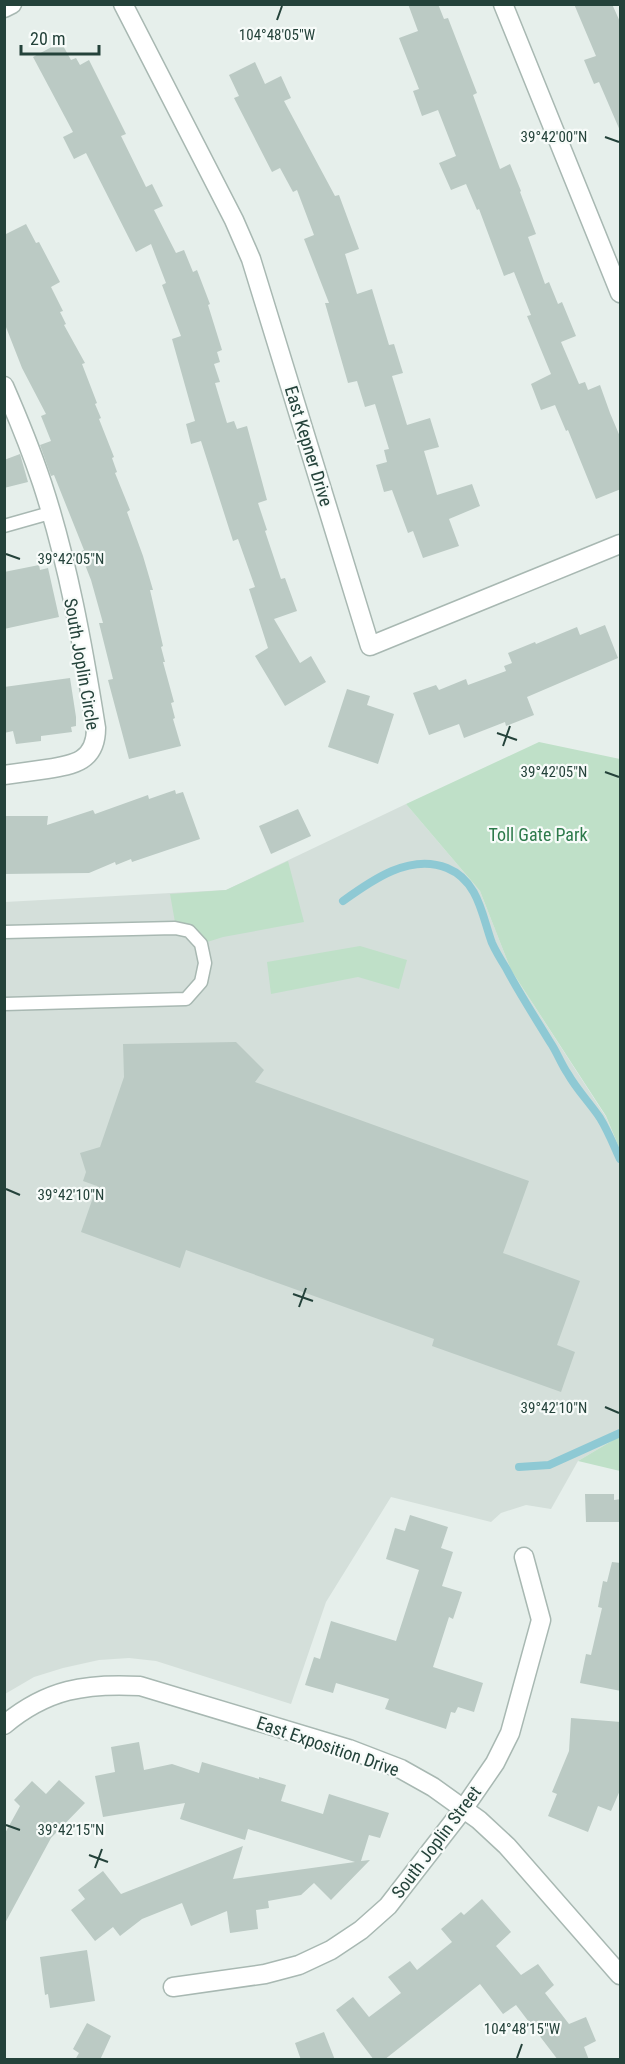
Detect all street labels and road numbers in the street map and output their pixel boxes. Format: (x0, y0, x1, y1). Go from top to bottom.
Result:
street label: East Kepner Drive (281, 383, 337, 509)
street label: South Joplin Circle (60, 596, 104, 732)
street label: East Exposition Drive (254, 1712, 402, 1780)
street label: South Joplin Street (387, 1782, 485, 1902)

